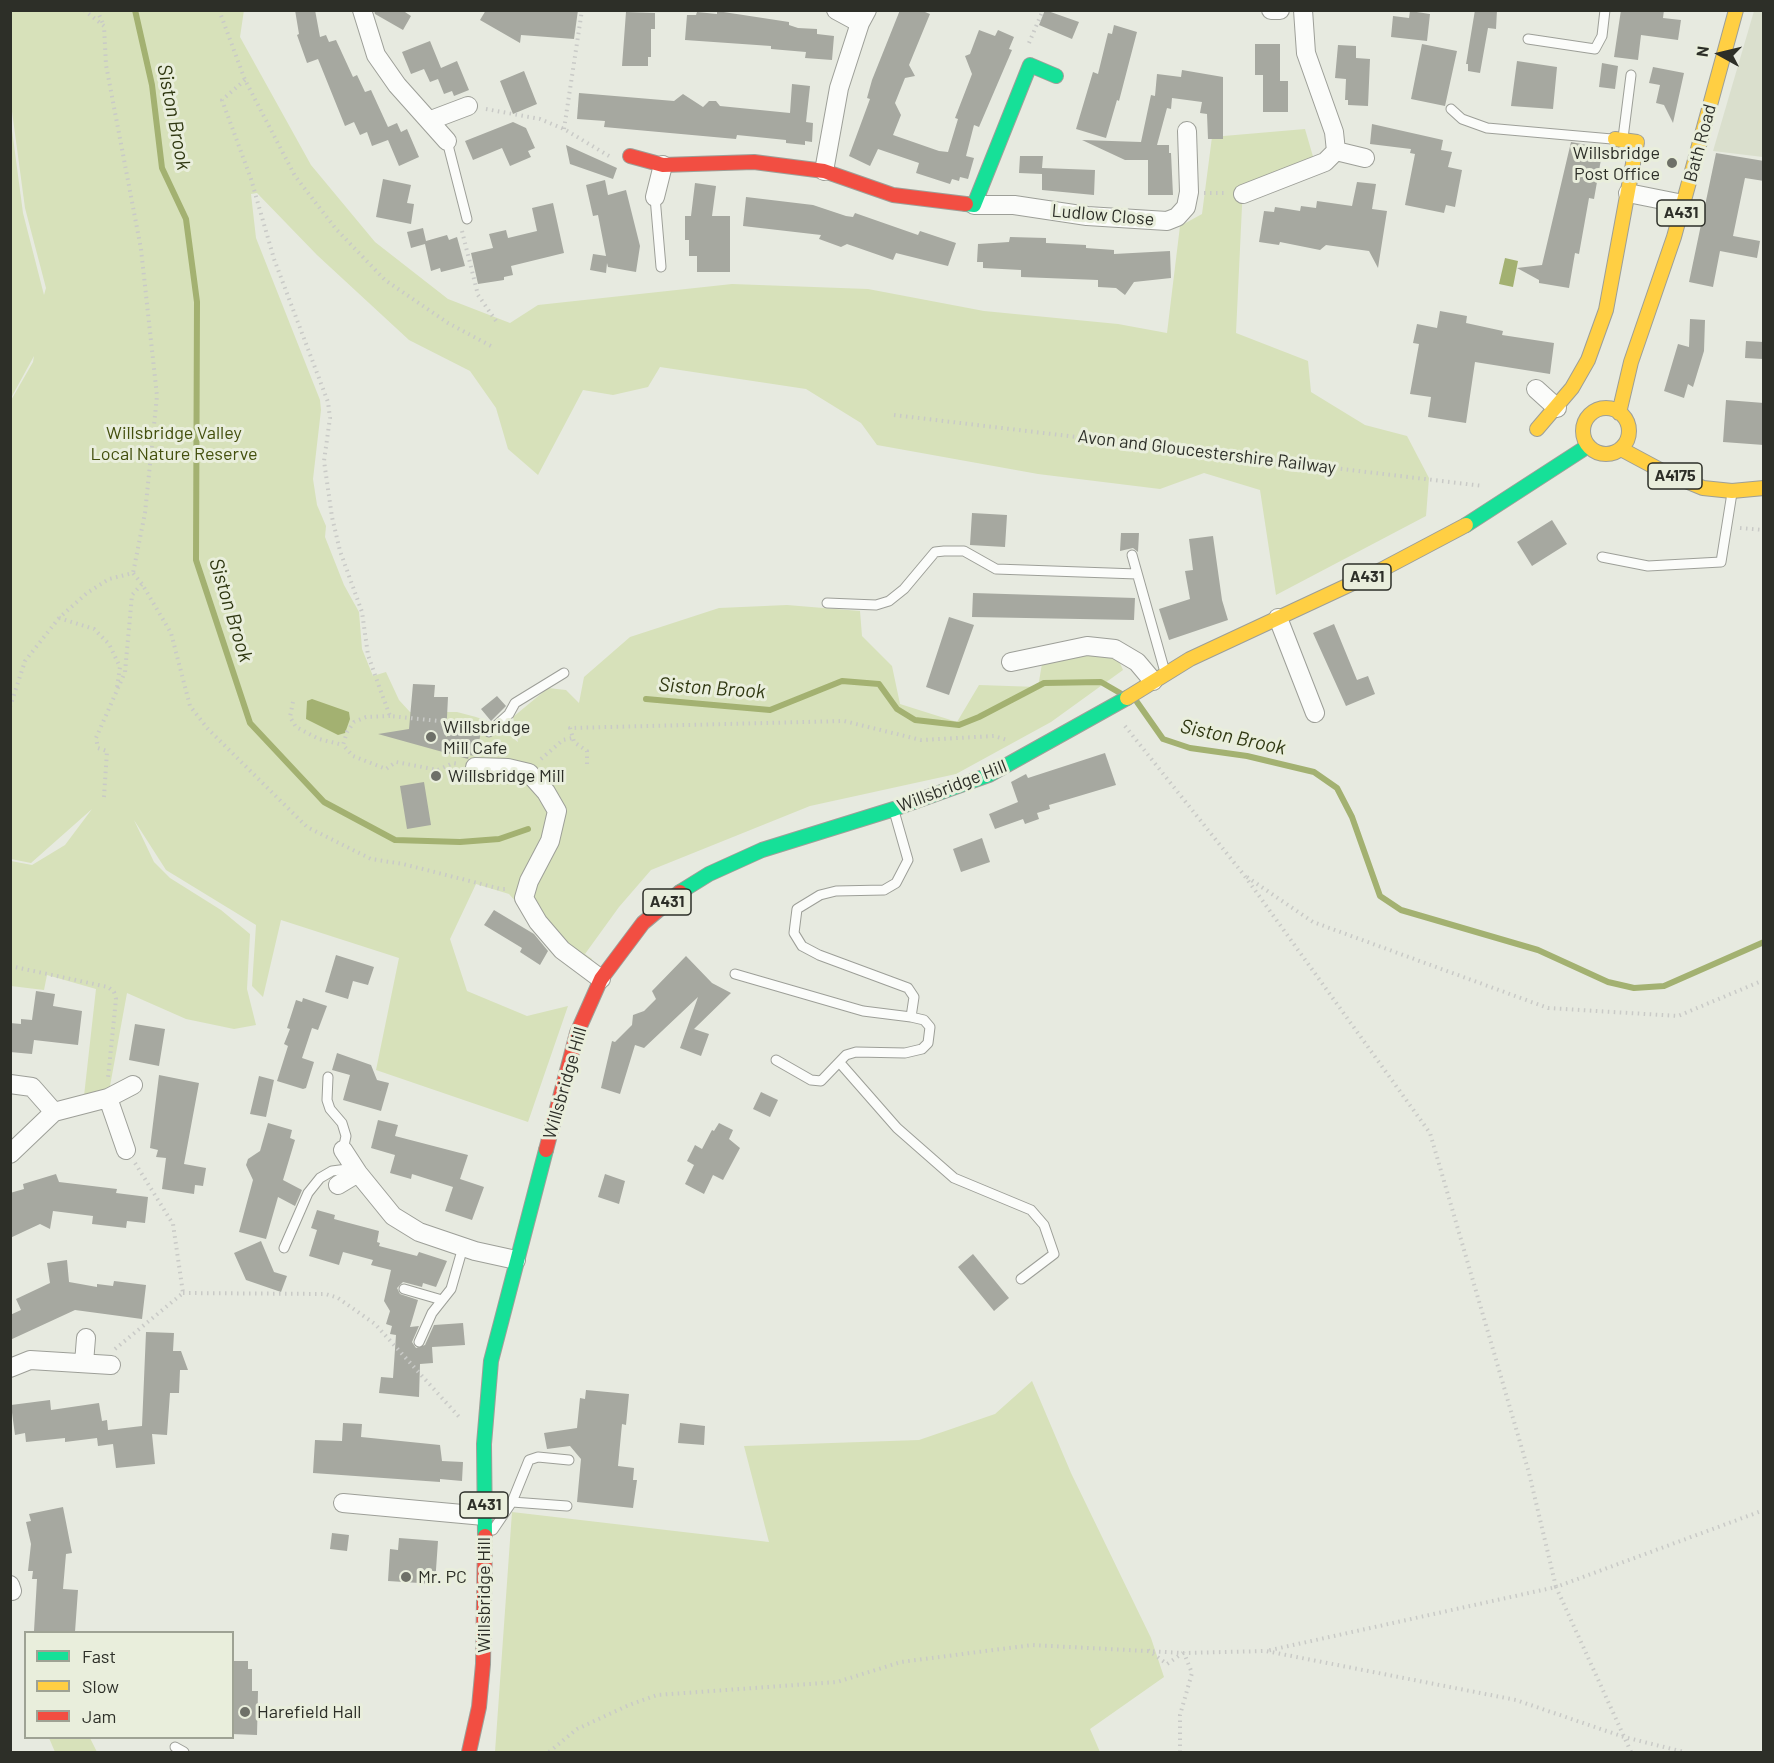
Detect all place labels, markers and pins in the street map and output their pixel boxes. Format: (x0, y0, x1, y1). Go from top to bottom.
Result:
place label: Willsbridge Post Office (1573, 142, 1660, 184)
marker: Willsbridge Post Office (1665, 156, 1679, 170)
place label: Willsbridge Mill Cafe (443, 716, 530, 758)
marker: Willsbridge Mill Cafe (424, 730, 438, 744)
place label: Willsbridge Mill (448, 765, 565, 787)
marker: Willsbridge Mill (429, 769, 443, 783)
place label: Mr. PC (418, 1566, 467, 1588)
marker: Mr. PC (399, 1570, 413, 1584)
place label: Harefield Hall (257, 1701, 361, 1723)
marker: Harefield Hall (238, 1705, 252, 1719)

